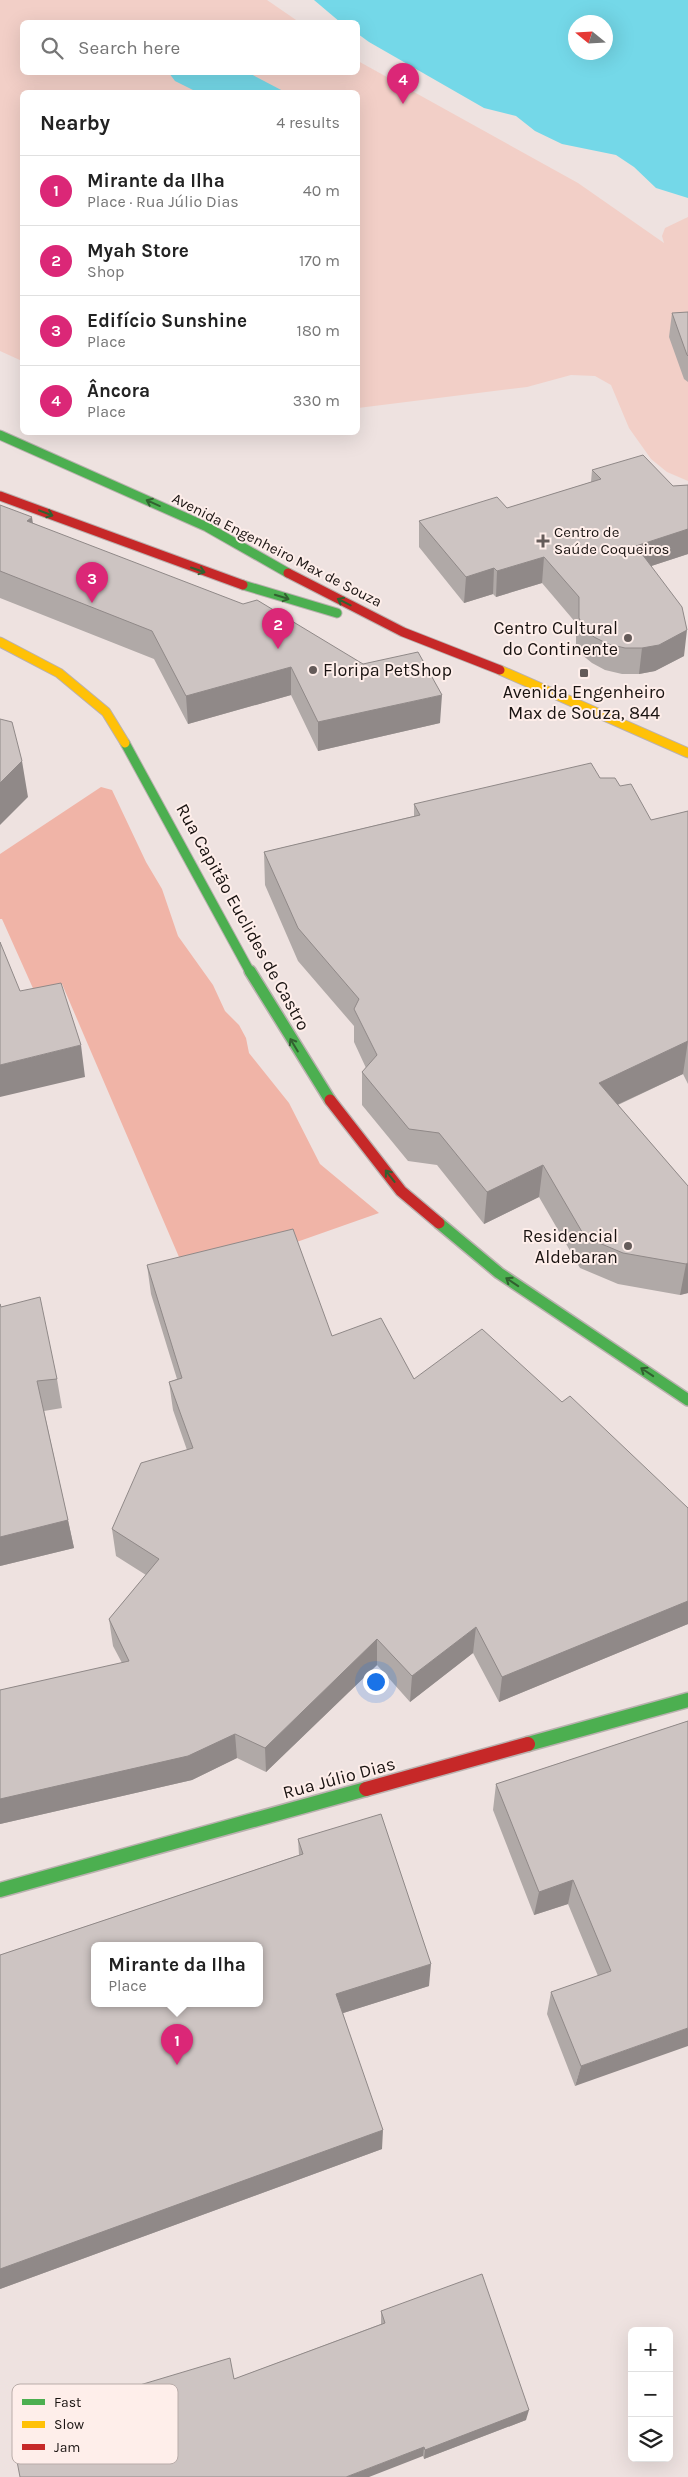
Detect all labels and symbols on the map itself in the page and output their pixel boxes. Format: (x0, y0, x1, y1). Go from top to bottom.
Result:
north arrow (568, 15, 613, 60)
pin: 4 (387, 63, 419, 104)
street label: Avenida Engenheiro Max de Souza (169, 489, 385, 611)
one-way arrow (146, 498, 161, 508)
one-way arrow (37, 509, 53, 518)
place label: Centro de Saúde Coqueiros (554, 523, 669, 558)
marker: Centro de Saúde Coqueiros (536, 534, 550, 548)
pin: 3 (76, 562, 108, 603)
one-way arrow (190, 566, 205, 575)
one-way arrow (273, 592, 289, 602)
one-way arrow (337, 597, 352, 606)
pin: 2 (262, 608, 294, 649)
place label: Centro Cultural do Continente (493, 617, 618, 660)
marker: Centro Cultural do Continente (622, 632, 634, 644)
place label: Floripa PetShop (323, 659, 452, 681)
marker: Floripa PetShop (307, 664, 319, 676)
marker: Avenida Engenheiro Max de Souza, 844 (578, 667, 590, 679)
place label: Avenida Engenheiro Max de Souza, 844 (503, 681, 665, 724)
street label: Rua Capitão Euclides de Castro (171, 800, 315, 1034)
one-way arrow (289, 1039, 299, 1053)
one-way arrow (384, 1170, 395, 1183)
place label: Residencial Aldebaran (523, 1225, 618, 1268)
marker: Residencial Aldebaran (622, 1240, 634, 1252)
one-way arrow (506, 1277, 520, 1287)
one-way arrow (641, 1367, 655, 1377)
your location (363, 1669, 389, 1695)
street label: Rua Júlio Dias (280, 1752, 398, 1804)
pin: 1 (161, 2024, 193, 2065)
legend (12, 2384, 178, 2464)
text: Fast (54, 2394, 81, 2411)
text: Slow (54, 2416, 84, 2433)
text: Jam (54, 2439, 80, 2456)

